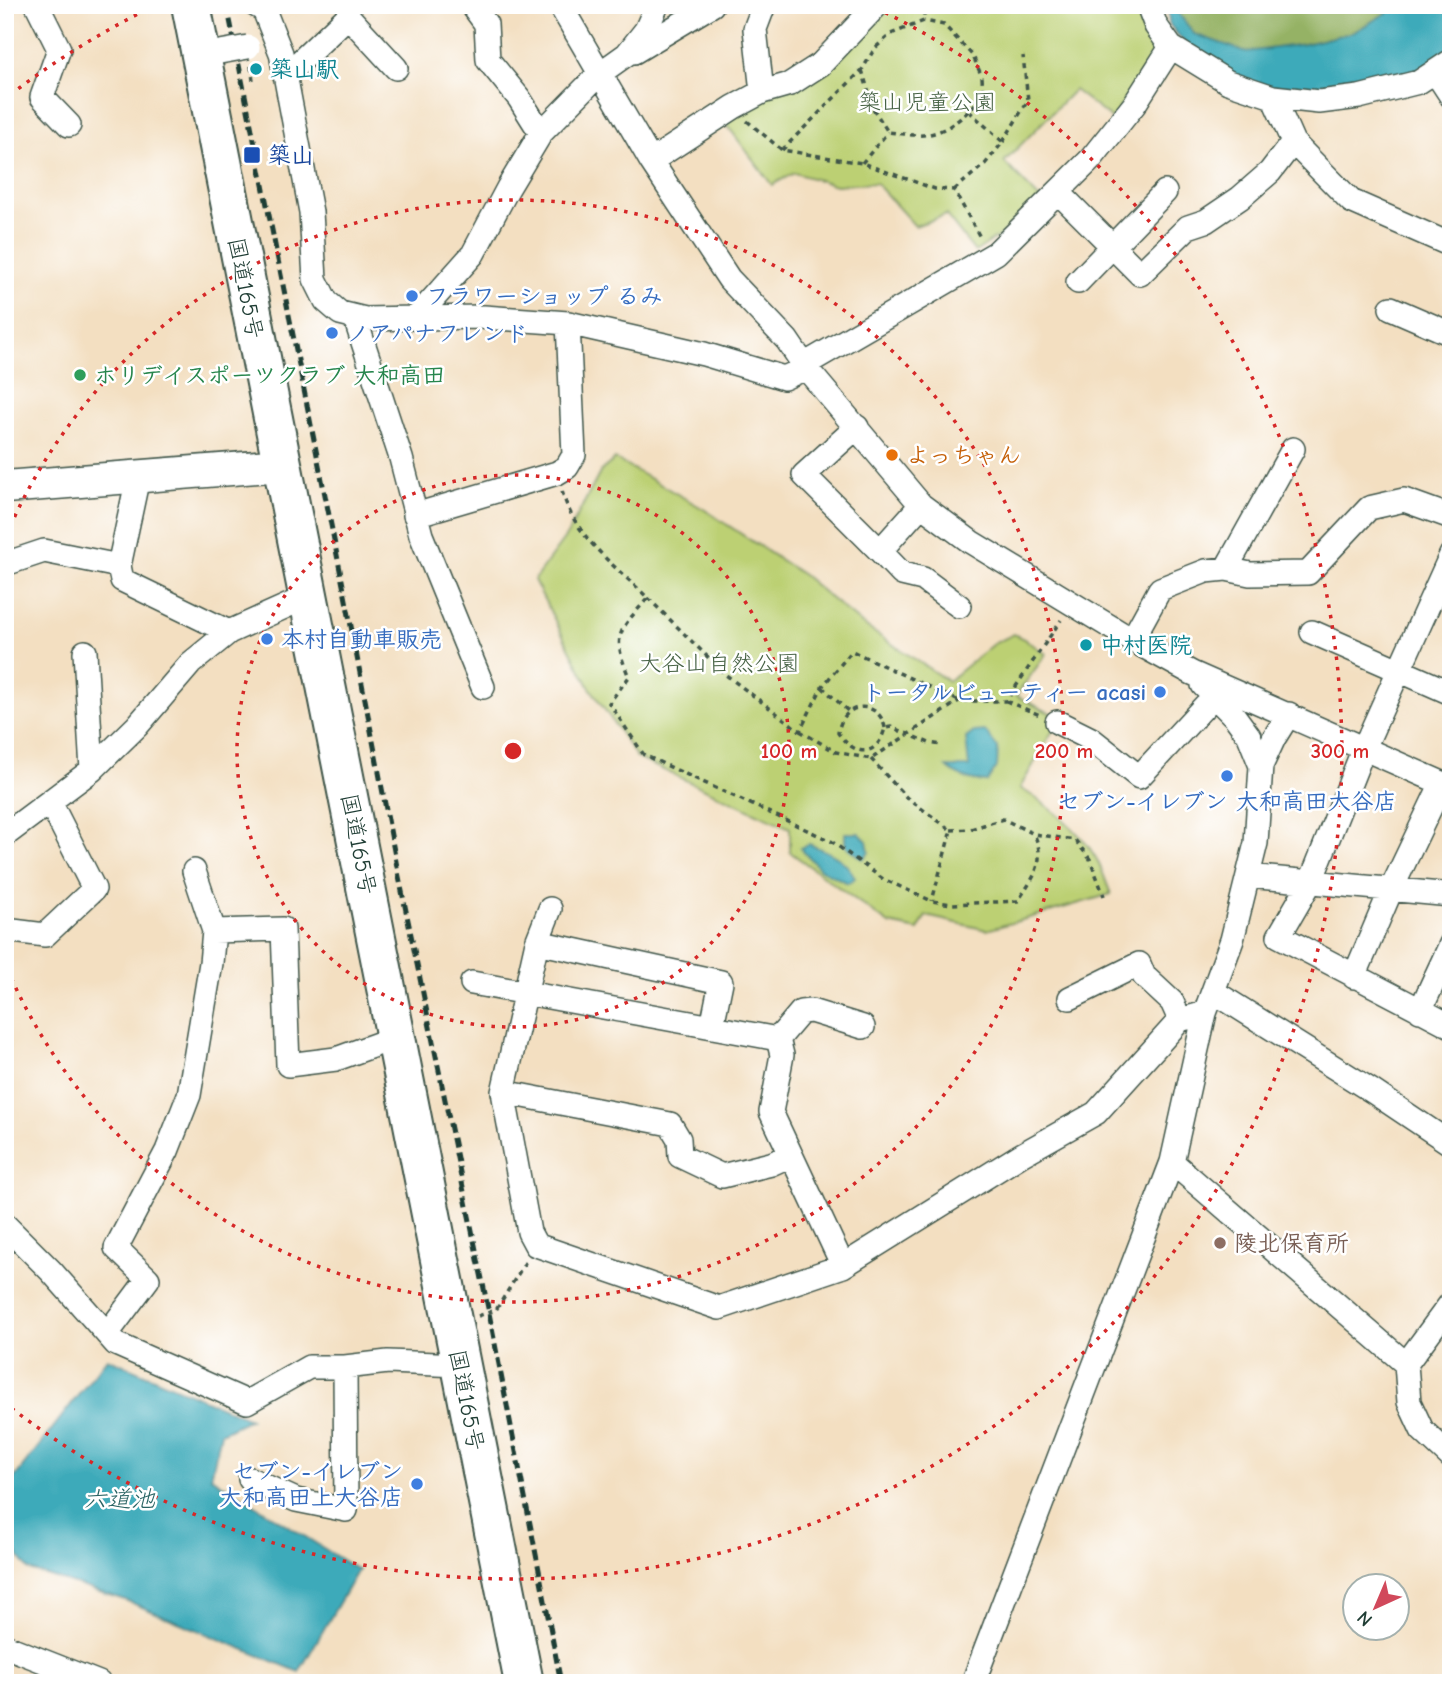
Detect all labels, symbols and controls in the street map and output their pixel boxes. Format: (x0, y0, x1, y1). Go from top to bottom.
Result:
place label: 築山駅 (270, 56, 339, 83)
marker: 築山駅 (248, 61, 264, 77)
park label: 築山児童公園 (858, 89, 996, 116)
place label: 築山 (268, 142, 314, 169)
marker: 築山 (242, 145, 262, 165)
street label: 国道165号 (222, 235, 269, 341)
place label: フラワーショップ るみ (426, 283, 663, 310)
marker: フラワーショップ るみ (404, 288, 420, 304)
place label: ノアパナフレンド (346, 320, 529, 347)
marker: ノアパナフレンド (324, 325, 340, 341)
place label: ホリデイスポーツクラブ 大和高田 (94, 362, 445, 389)
marker: ホリデイスポーツクラブ 大和高田 (72, 367, 88, 383)
place label: よっちゃん (906, 442, 1021, 469)
marker: よっちゃん (884, 447, 900, 463)
place label: 本村自動車販売 (281, 626, 442, 653)
marker: 本村自動車販売 (259, 631, 275, 647)
place label: 中村医院 (1100, 632, 1192, 659)
marker: 中村医院 (1078, 637, 1094, 653)
park label: 大谷山自然公園 (639, 650, 800, 677)
place label: トータルビューティー acasi (862, 679, 1146, 706)
marker: トータルビューティー acasi (1152, 684, 1168, 700)
centre of rings (501, 739, 525, 763)
text: 100 m (761, 739, 817, 763)
text: 200 m (1035, 739, 1093, 763)
text: 300 m (1311, 739, 1369, 763)
marker: セブン-イレブン 大和高田大谷店 (1219, 768, 1235, 784)
place label: セブン-イレブン 大和高田大谷店 (1057, 788, 1397, 815)
street label: 国道165号 (335, 791, 382, 897)
place label: 陵北保育所 (1234, 1230, 1349, 1257)
marker: 陵北保育所 (1212, 1235, 1228, 1251)
street label: 国道165号 (443, 1347, 490, 1453)
place label: セブン-イレブン 大和高田上大谷店 (219, 1458, 403, 1511)
marker: セブン-イレブン 大和高田上大谷店 (409, 1476, 425, 1492)
water label: 六道池 (83, 1485, 156, 1513)
north arrow (1340, 1572, 1410, 1642)
text: N (1353, 1606, 1377, 1631)

